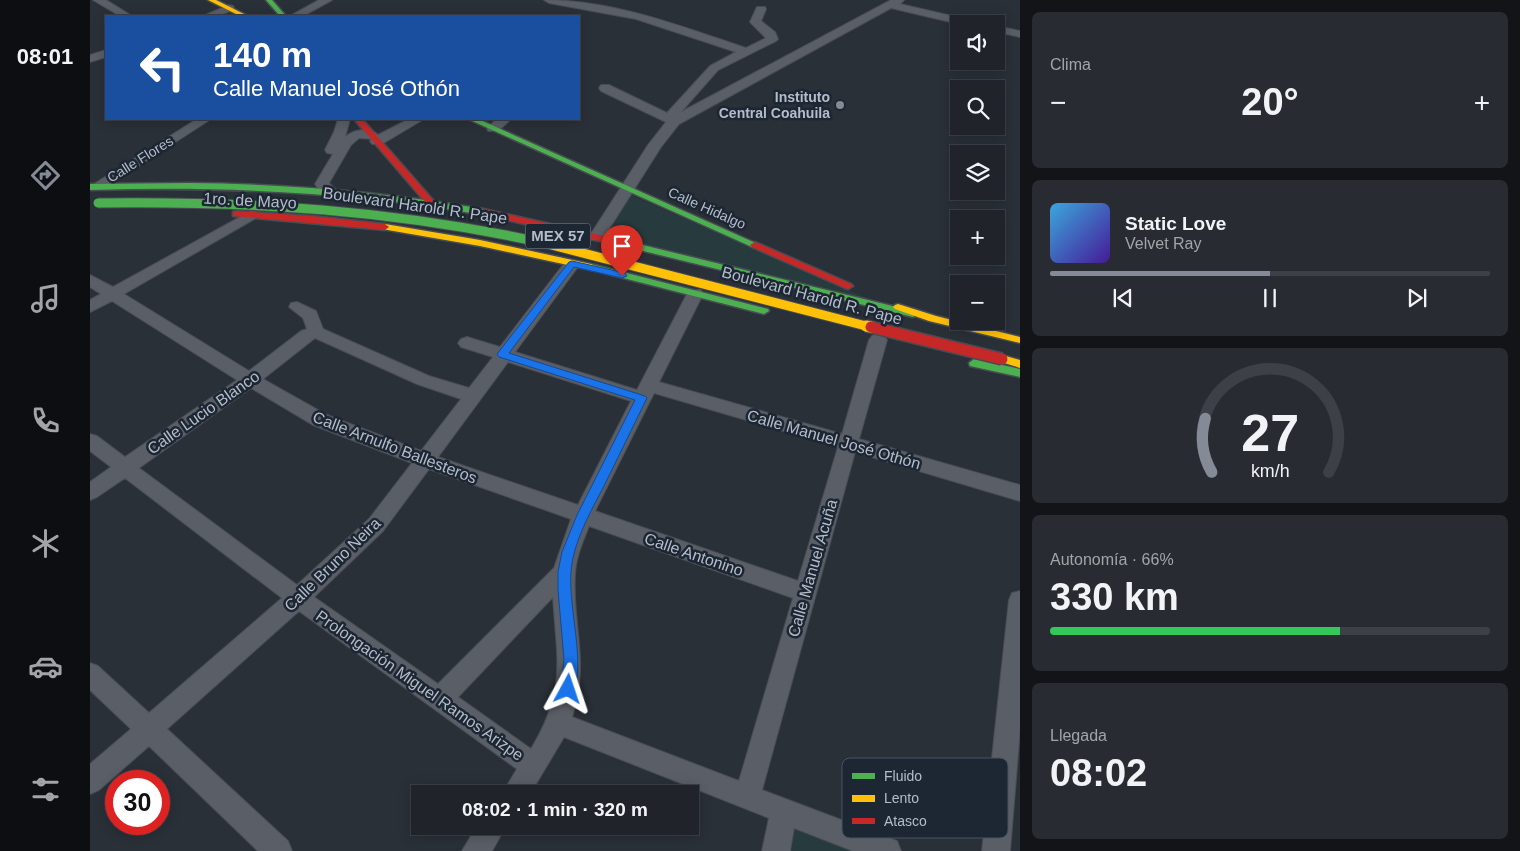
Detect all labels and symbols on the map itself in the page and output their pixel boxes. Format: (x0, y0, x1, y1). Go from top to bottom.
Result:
place label: Instituto Central Coahuila (719, 89, 830, 121)
marker: Instituto Central Coahuila (834, 99, 846, 111)
street label: Calle Flores (104, 132, 176, 186)
street label: Boulevard Harold R. Pape (322, 184, 508, 227)
street label: Calle Hidalgo (666, 184, 748, 232)
street label: 1ro. de Mayo (203, 190, 297, 211)
road number: MEX 57 (526, 224, 590, 248)
pin (601, 225, 643, 276)
street label: Boulevard Harold R. Pape (720, 263, 904, 328)
street label: Calle Lucio Blanco (144, 367, 263, 457)
street label: Calle Manuel José Othón (745, 407, 923, 472)
street label: Calle Arnulfo Ballesteros (310, 408, 479, 487)
street label: Calle Manuel Acuña (785, 497, 840, 639)
street label: Calle Bruno Neira (281, 514, 384, 614)
street label: Calle Antonino (642, 530, 745, 579)
street label: Prolongación Miguel Ramos Arizpe (313, 607, 527, 764)
position arrow (541, 662, 593, 714)
legend (842, 758, 1008, 838)
text: Fluido (884, 768, 922, 784)
speed limit sign: 30 (105, 770, 170, 835)
text: Lento (884, 790, 919, 806)
text: Atasco (884, 813, 927, 829)

